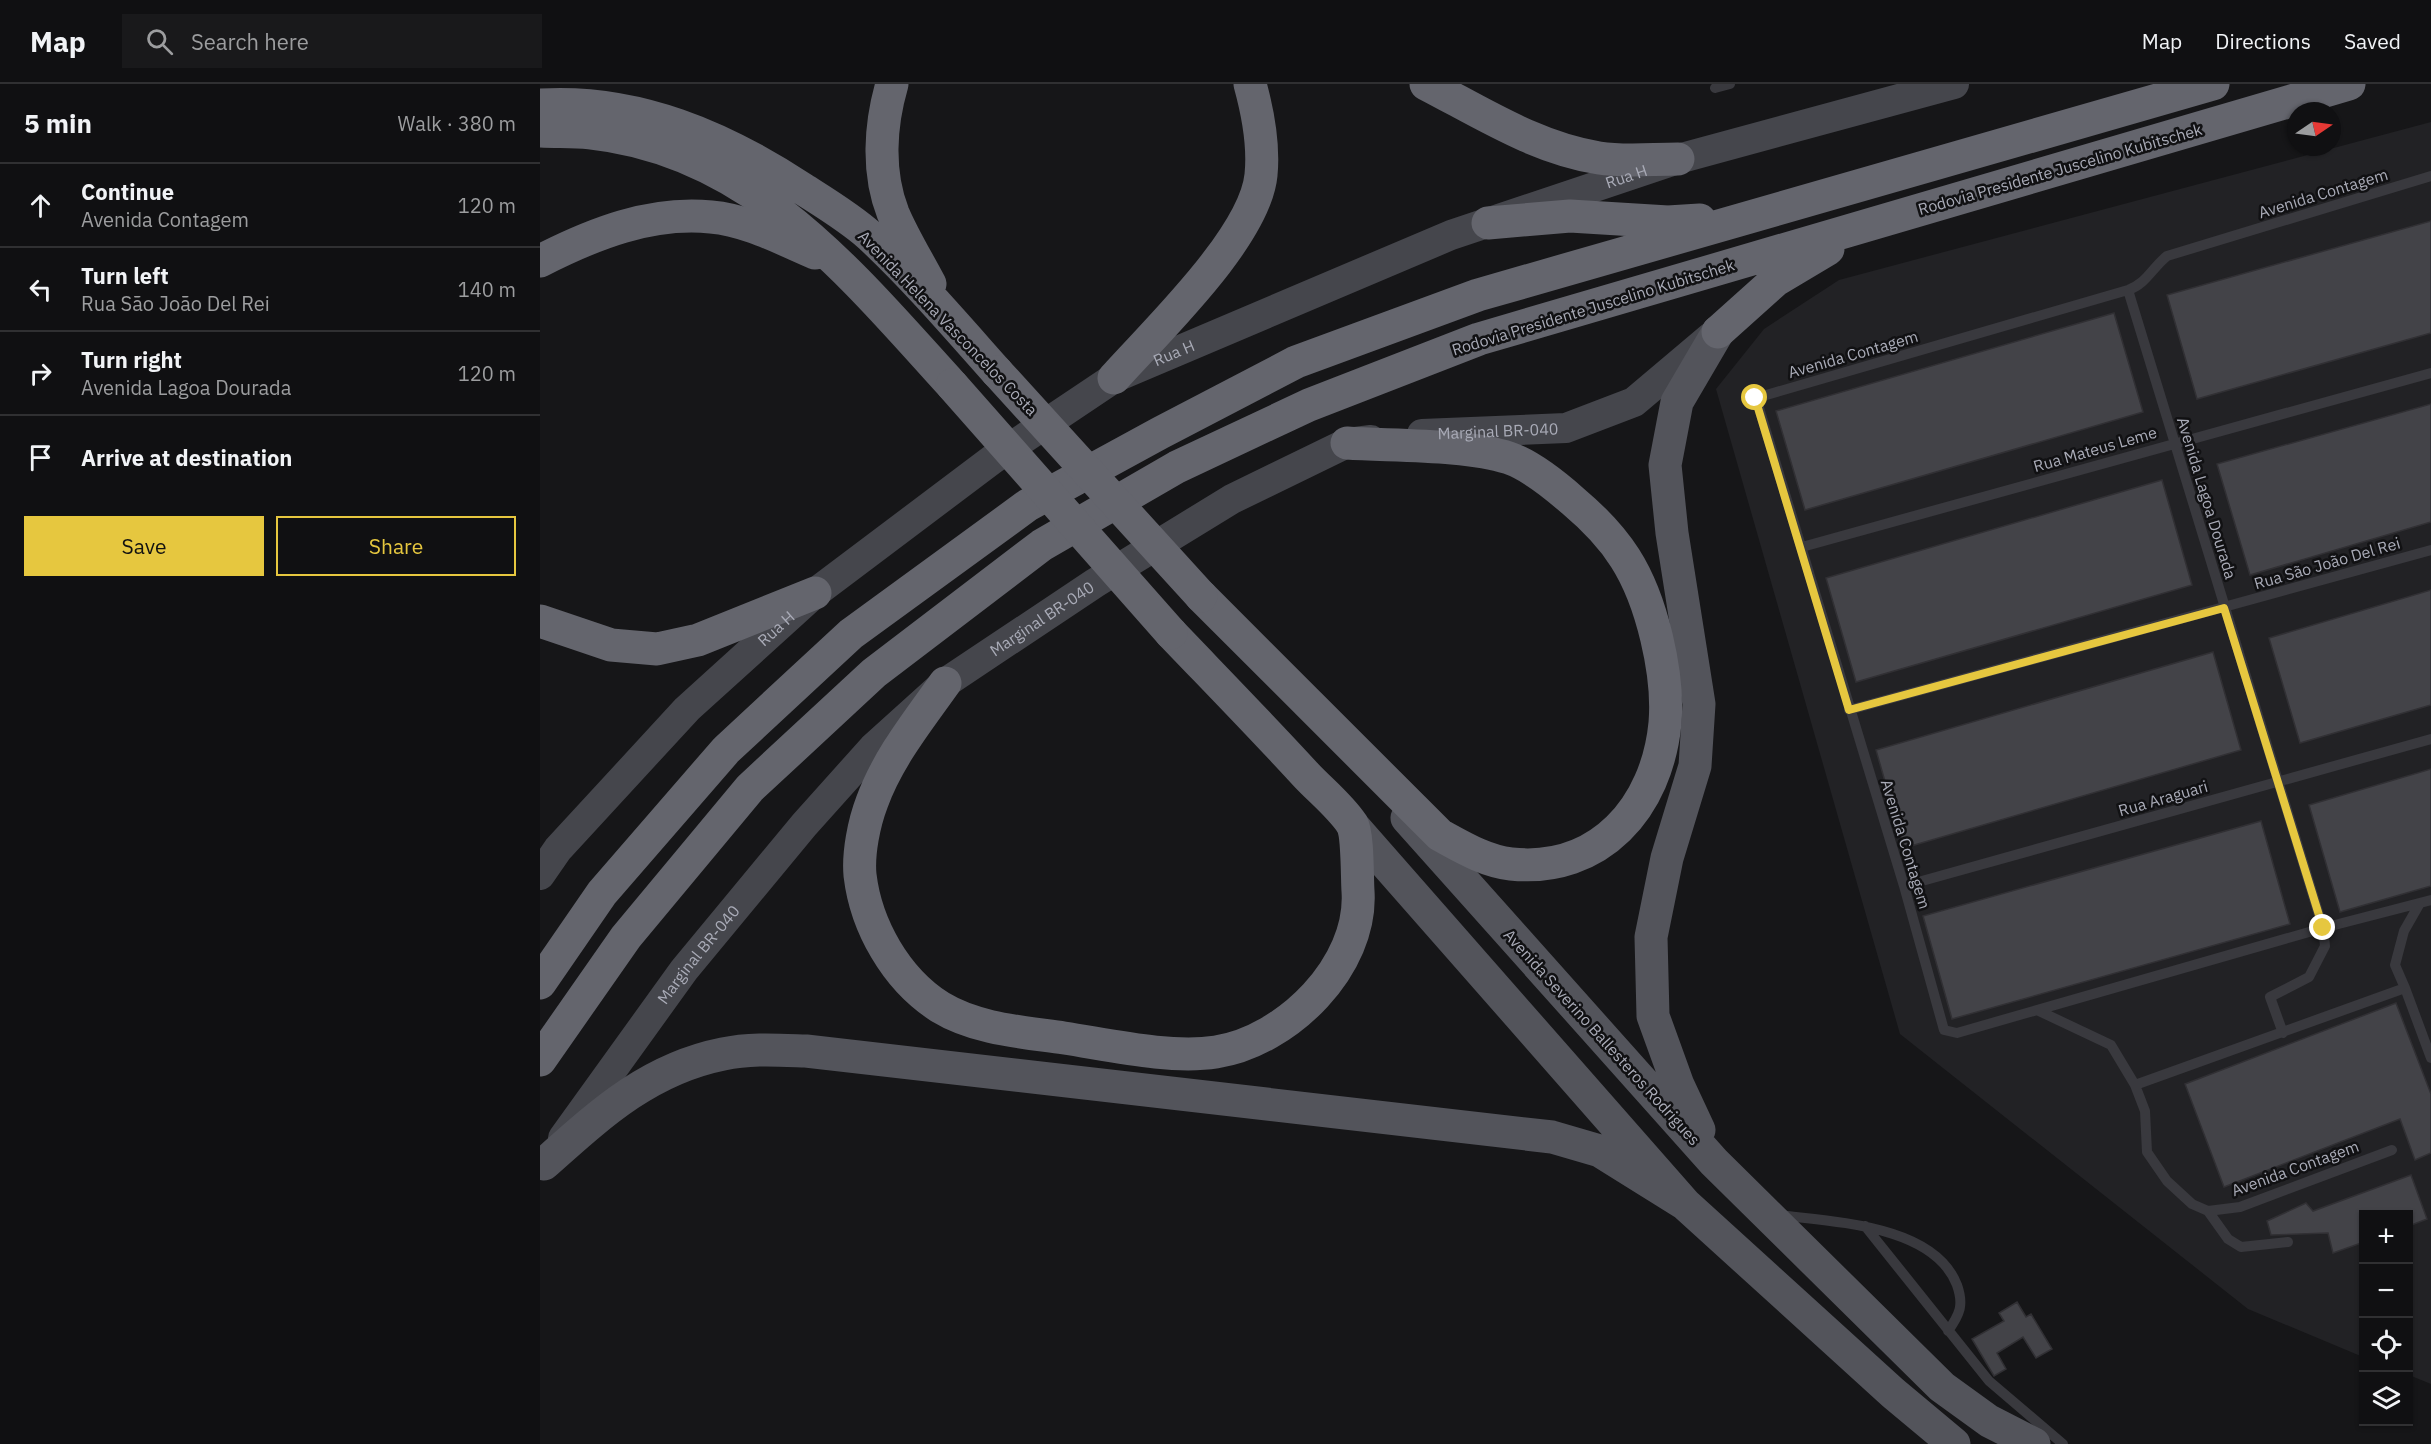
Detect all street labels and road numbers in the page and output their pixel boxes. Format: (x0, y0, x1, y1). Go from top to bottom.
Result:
street label: Rodovia Presidente Juscelino Kubitschek (1916, 119, 2205, 219)
street label: Rua H (1603, 160, 1650, 193)
street label: Avenida Contagem (2256, 164, 2390, 222)
street label: Avenida Helena Vasconcelos Costa (854, 226, 1042, 420)
street label: Rodovia Presidente Juscelino Kubitschek (1449, 254, 1737, 360)
street label: Avenida Contagem (1786, 326, 1920, 382)
street label: Rua H (1150, 335, 1197, 370)
street label: Avenida Lagoa Dourada (2173, 415, 2241, 582)
street label: Marginal BR-040 (1437, 418, 1559, 443)
street label: Rua Mateus Leme (2031, 422, 2159, 476)
street label: Rua São João Del Rei (2252, 533, 2402, 593)
street label: Marginal BR-040 (986, 577, 1098, 660)
street label: Rua H (753, 607, 799, 650)
street label: Rua Araguari (2116, 776, 2210, 820)
street label: Avenida Contagem (1877, 777, 1935, 911)
street label: Marginal BR-040 (653, 901, 744, 1008)
street label: Avenida Severino Ballesteros Rodrigues (1499, 925, 1705, 1149)
street label: Avenida Contagem (2228, 1136, 2362, 1200)

